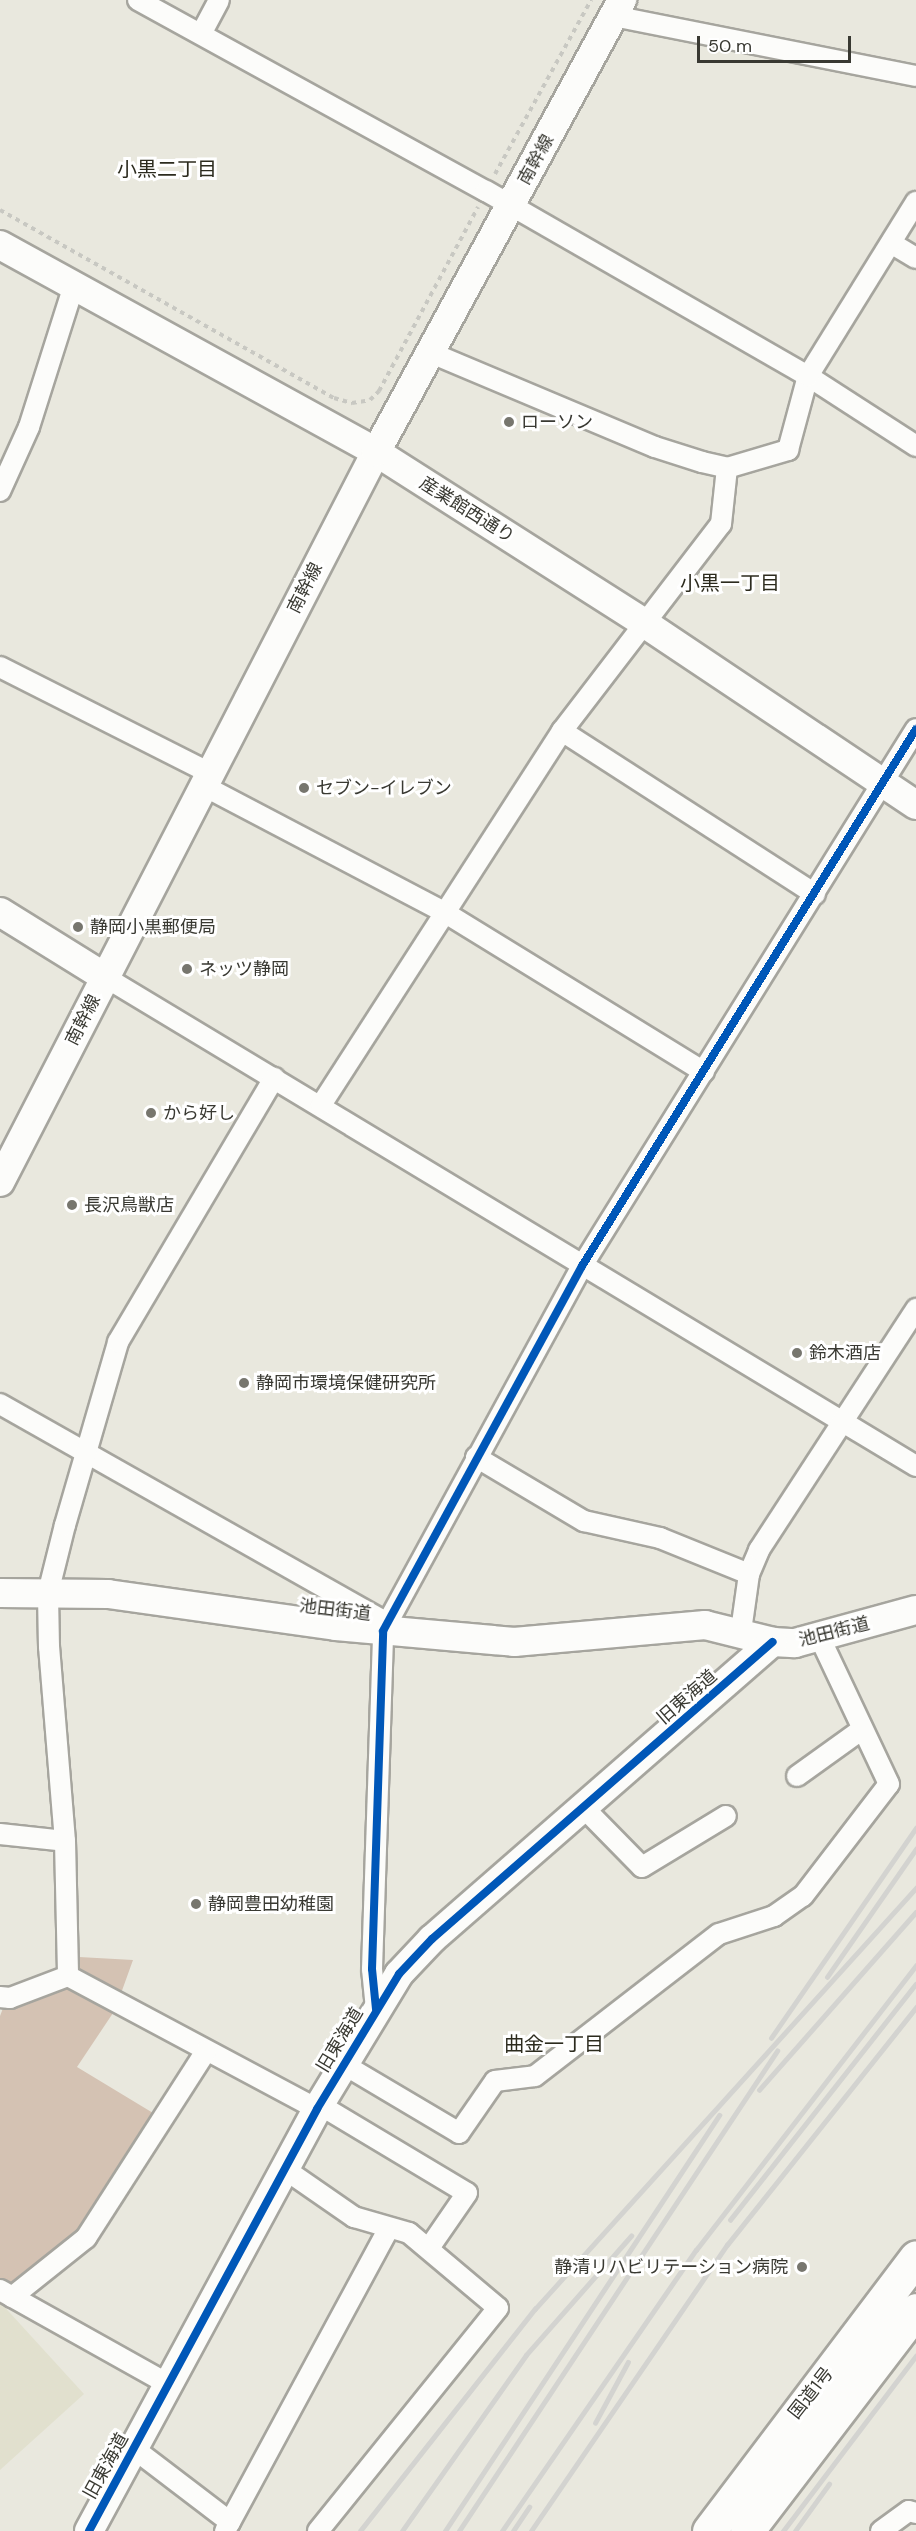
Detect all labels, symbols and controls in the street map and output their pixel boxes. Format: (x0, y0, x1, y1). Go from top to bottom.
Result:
scale bar (700, 24, 854, 62)
text: 50 m (708, 34, 752, 58)
street label: 南幹線 (513, 131, 559, 189)
district label: 小黒二丁目 (117, 157, 217, 181)
place label: ローソン (521, 411, 593, 433)
marker: ローソン (502, 415, 516, 429)
street label: 産業館西通り (415, 472, 519, 548)
street label: 南幹線 (283, 559, 327, 617)
district label: 小黒一丁目 (680, 571, 780, 595)
place label: セブン-イレブン (316, 777, 452, 799)
marker: セブン-イレブン (297, 781, 311, 795)
place label: 静岡小黒郵便局 (90, 916, 216, 938)
marker: 静岡小黒郵便局 (71, 920, 85, 934)
place label: ネッツ静岡 (199, 958, 289, 980)
marker: ネッツ静岡 (180, 962, 194, 976)
street label: 南幹線 (61, 991, 105, 1049)
place label: から好し (163, 1102, 235, 1124)
marker: から好し (144, 1106, 158, 1120)
place label: 長沢鳥獣店 (84, 1194, 174, 1216)
marker: 長沢鳥獣店 (65, 1198, 79, 1212)
place label: 鈴木酒店 (809, 1342, 881, 1364)
marker: 鈴木酒店 (790, 1346, 804, 1360)
place label: 静岡市環境保健研究所 (256, 1372, 436, 1394)
marker: 静岡市環境保健研究所 (237, 1376, 251, 1390)
street label: 池田街道 (298, 1595, 372, 1625)
street label: 池田街道 (796, 1613, 872, 1651)
street label: 旧東海道 (653, 1665, 721, 1729)
place label: 静岡豊田幼稚園 (208, 1893, 334, 1915)
marker: 静岡豊田幼稚園 (189, 1897, 203, 1911)
street label: 旧東海道 (312, 2004, 368, 2076)
district label: 曲金一丁目 (504, 2032, 604, 2056)
place label: 静清リハビリテーション病院 (554, 2256, 788, 2278)
marker: 静清リハビリテーション病院 (793, 2258, 811, 2276)
street label: 国道1号 (784, 2363, 838, 2423)
street label: 旧東海道 (79, 2429, 133, 2503)

